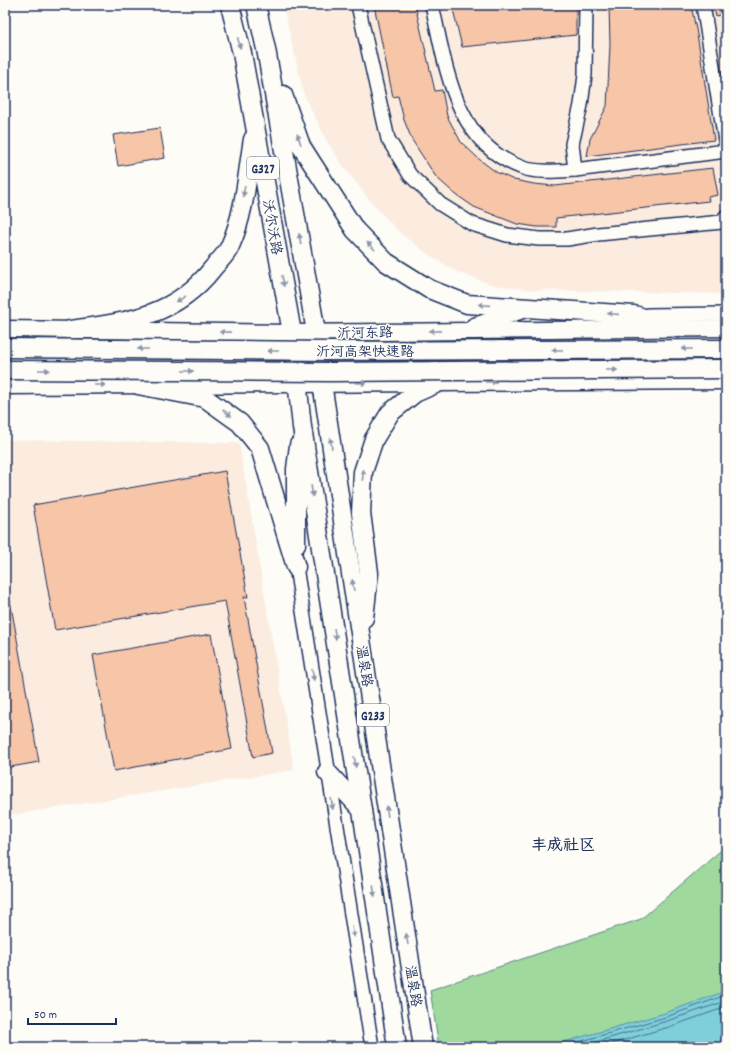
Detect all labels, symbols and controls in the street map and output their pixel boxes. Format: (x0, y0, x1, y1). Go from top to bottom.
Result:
one-way arrow (237, 37, 243, 49)
one-way arrow (295, 132, 301, 144)
road number: G327 (247, 157, 279, 179)
one-way arrow (241, 185, 247, 197)
street label: 沃尔沃路 (256, 198, 286, 257)
one-way arrow (296, 233, 302, 245)
one-way arrow (366, 241, 376, 251)
one-way arrow (280, 275, 286, 287)
one-way arrow (175, 295, 186, 302)
one-way arrow (477, 301, 490, 308)
one-way arrow (607, 310, 619, 317)
street label: 沂河东路 (337, 324, 393, 344)
one-way arrow (428, 328, 441, 334)
one-way arrow (218, 329, 231, 335)
street label: 沂河高架快速路 (316, 343, 414, 363)
one-way arrow (136, 346, 149, 352)
one-way arrow (680, 346, 693, 352)
one-way arrow (267, 347, 279, 354)
one-way arrow (550, 347, 563, 353)
one-way arrow (38, 367, 51, 373)
one-way arrow (606, 367, 619, 373)
one-way arrow (182, 368, 195, 374)
one-way arrow (485, 379, 498, 385)
one-way arrow (355, 380, 368, 386)
one-way arrow (94, 382, 107, 388)
one-way arrow (222, 409, 232, 417)
one-way arrow (328, 437, 334, 449)
one-way arrow (360, 469, 366, 481)
one-way arrow (309, 485, 315, 498)
one-way arrow (350, 579, 356, 591)
one-way arrow (332, 628, 338, 640)
street label: 温泉路 (350, 644, 376, 689)
one-way arrow (310, 669, 316, 681)
road number: G233 (357, 704, 389, 726)
one-way arrow (352, 756, 358, 768)
one-way arrow (330, 798, 336, 810)
one-way arrow (384, 805, 390, 817)
district label: 丰成社区 (531, 835, 595, 858)
one-way arrow (371, 885, 377, 897)
one-way arrow (350, 926, 356, 938)
one-way arrow (404, 933, 410, 945)
street label: 温泉路 (399, 964, 425, 1009)
scale bar (28, 1000, 116, 1026)
text: 50 m (34, 1007, 57, 1024)

